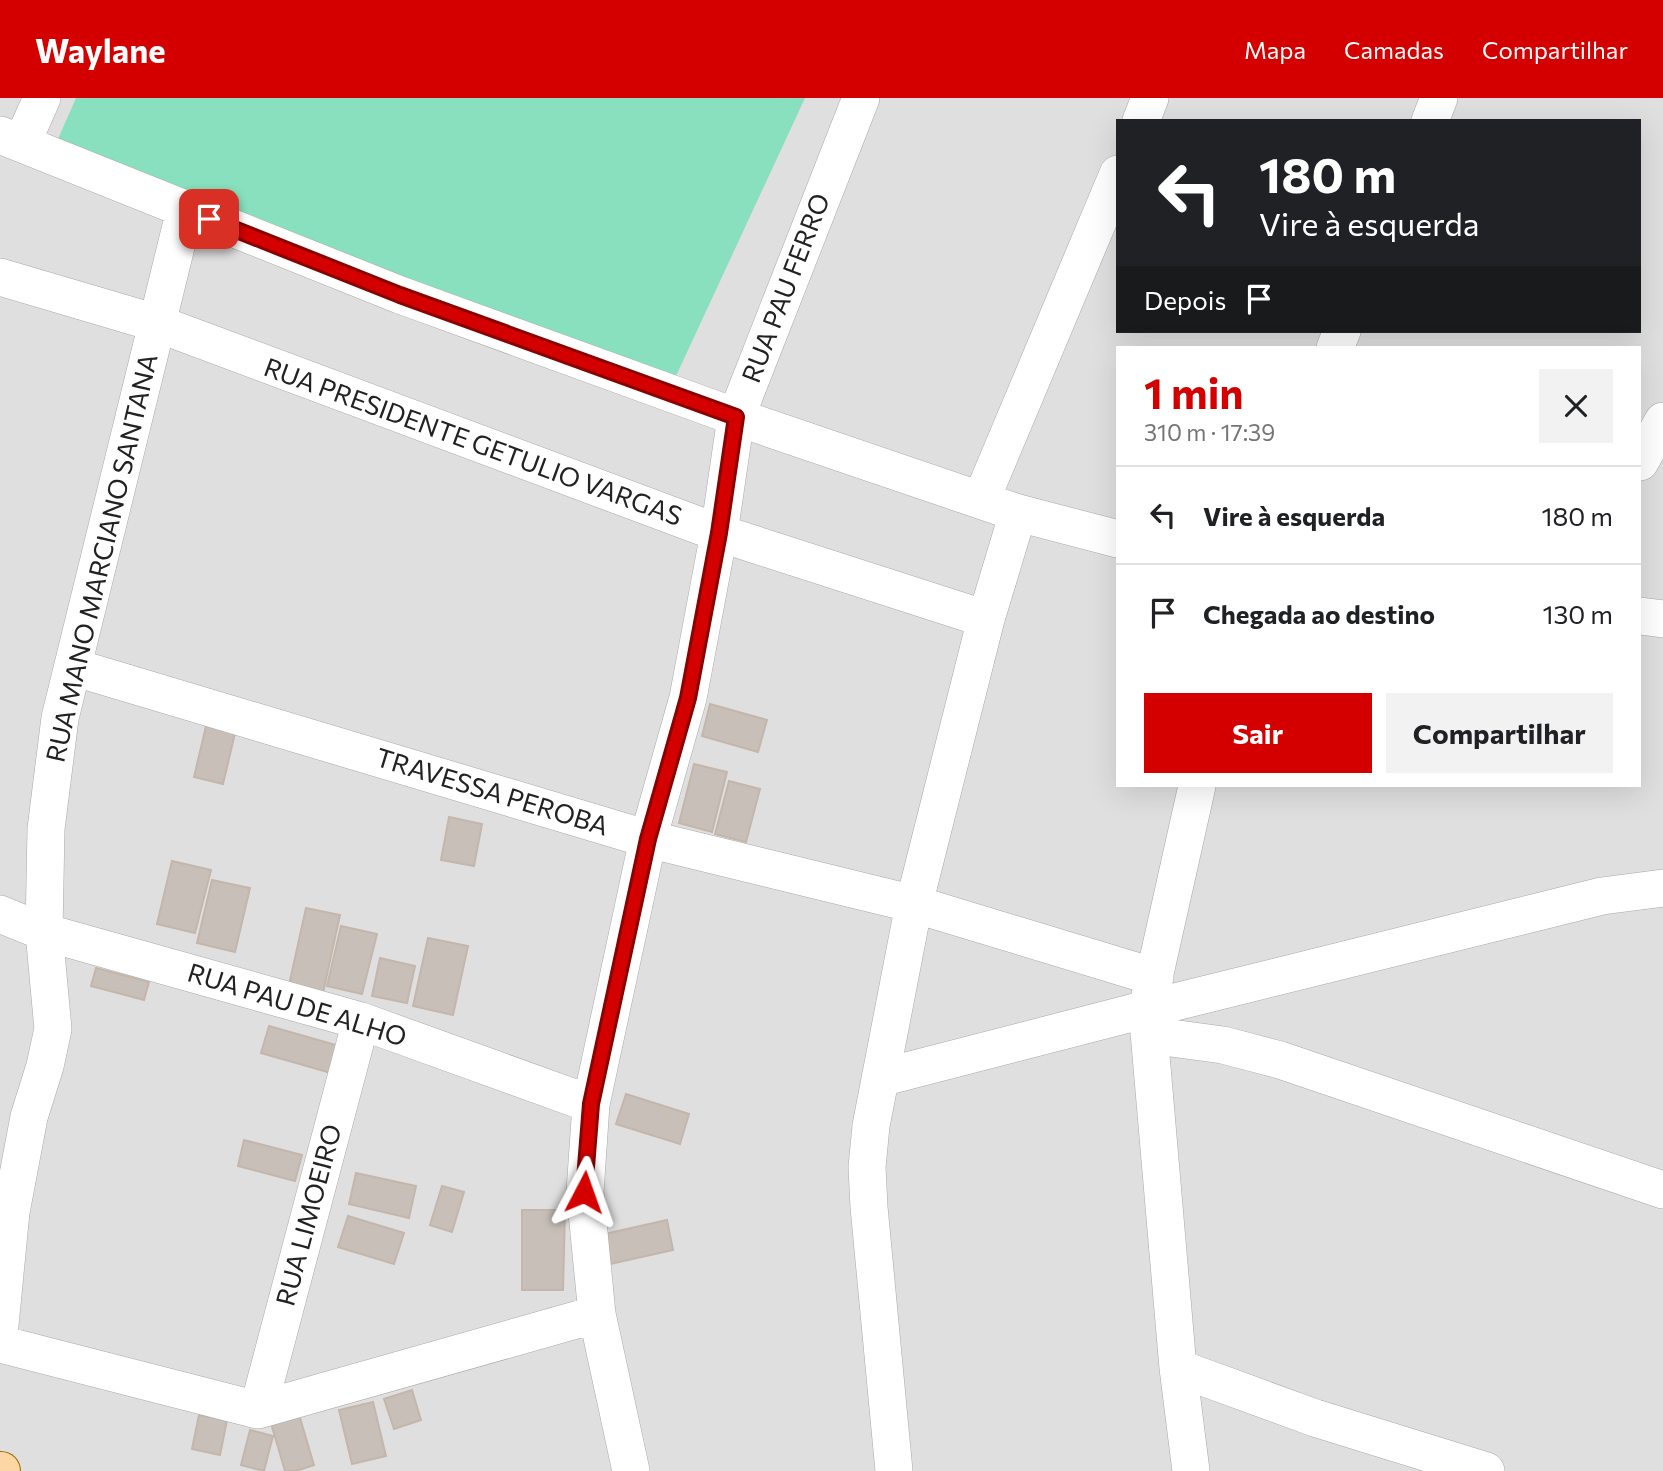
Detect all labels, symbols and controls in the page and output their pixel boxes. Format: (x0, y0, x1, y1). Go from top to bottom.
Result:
text: Waylane (35, 29, 166, 70)
text: Mapa (1244, 35, 1306, 64)
text: Camadas (1344, 35, 1444, 64)
text: Compartilhar (1482, 35, 1628, 64)
text: 180 m (1259, 143, 1396, 203)
icon: left (1144, 147, 1235, 238)
street label: RUA PAU FERRO (734, 188, 835, 386)
pin (179, 189, 239, 249)
icon: arrive (190, 200, 228, 238)
text: Vire à esquerda (1259, 203, 1480, 243)
icon: arrive (1240, 280, 1278, 318)
text: Depois (1144, 284, 1226, 315)
street label: RUA MANO MARCIANO SANTANA (38, 350, 163, 765)
street label: RUA PRESIDENTE GETULIO VARGAS (260, 350, 687, 531)
text: 1 min (1144, 366, 1244, 418)
button: close (1539, 369, 1613, 443)
text: 310 m · 17:39 (1144, 418, 1275, 446)
icon: left (1144, 496, 1182, 534)
text: Vire à esquerda (1203, 500, 1385, 531)
text: 180 m (1541, 500, 1613, 531)
icon: arrive (1144, 594, 1182, 632)
text: Chegada ao destino (1203, 598, 1435, 629)
text: 130 m (1542, 598, 1613, 629)
button: Sair (1144, 693, 1372, 773)
button: Compartilhar (1386, 693, 1613, 773)
street label: TRAVESSA PEROBA (372, 740, 612, 841)
street label: RUA PAU DE ALHO (184, 956, 411, 1052)
street label: RUA LIMOEIRO (268, 1120, 347, 1309)
position arrow (547, 1155, 621, 1229)

